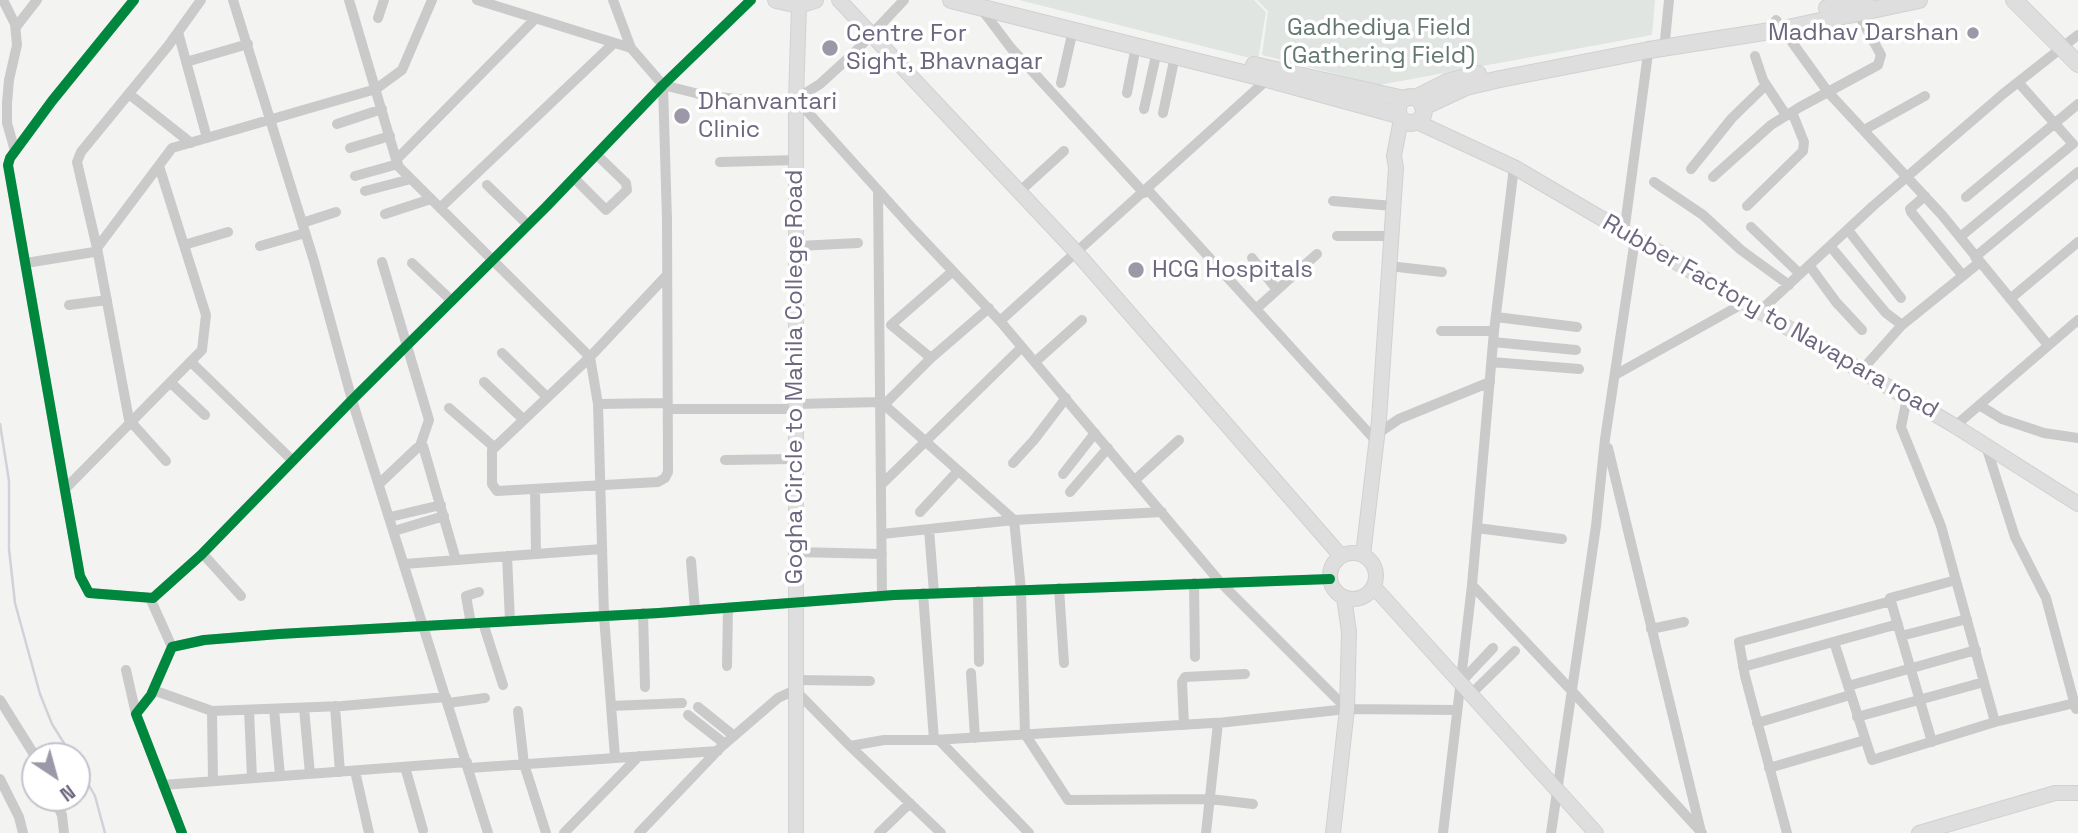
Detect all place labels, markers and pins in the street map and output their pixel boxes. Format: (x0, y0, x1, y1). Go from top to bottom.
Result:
place label: Madhav Darshan (1768, 19, 1959, 47)
place label: Centre For Sight, Bhavnagar (846, 20, 1043, 76)
marker: Madhav Darshan (1965, 25, 1981, 41)
marker: Centre For Sight, Bhavnagar (820, 38, 840, 58)
place label: Dhanvantari Clinic (698, 88, 837, 144)
marker: Dhanvantari Clinic (672, 106, 692, 126)
place label: HCG Hospitals (1152, 256, 1313, 284)
marker: HCG Hospitals (1126, 260, 1146, 280)

